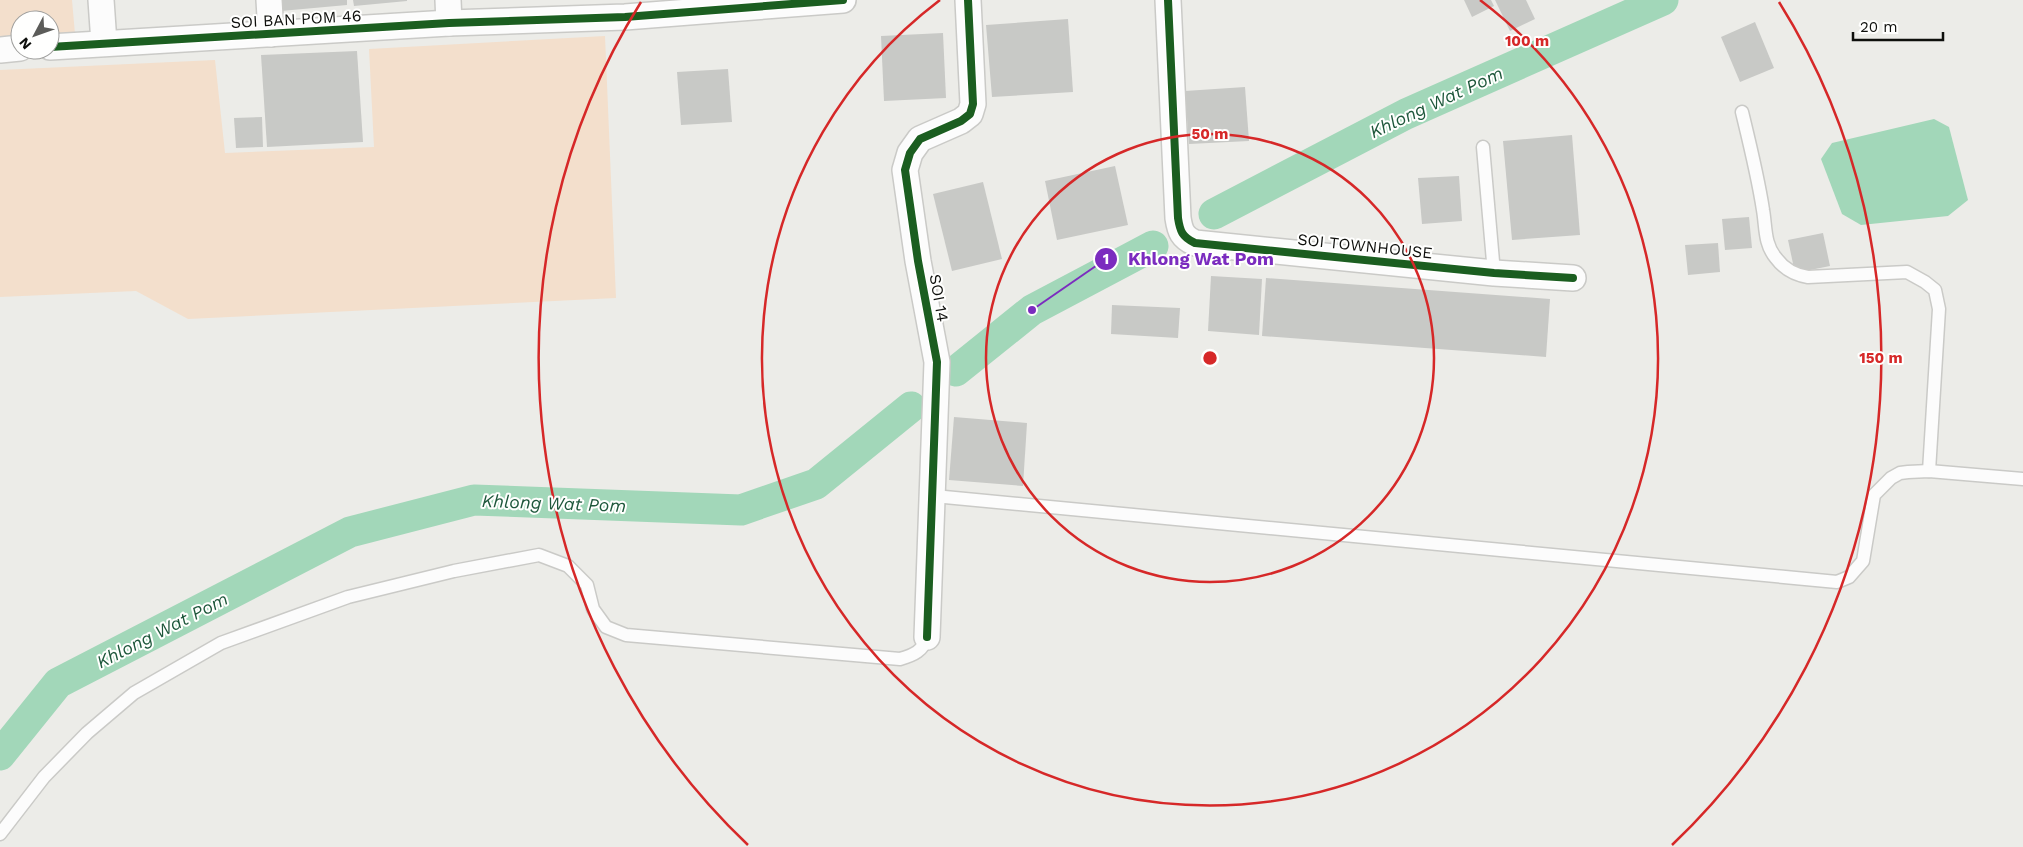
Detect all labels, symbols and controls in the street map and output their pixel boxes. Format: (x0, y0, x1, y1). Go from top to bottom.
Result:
street label: SOI BAN POM 46 (230, 6, 362, 32)
north arrow (10, 10, 60, 60)
scale bar (1853, 10, 1943, 42)
text: 20 m (1860, 18, 1898, 36)
text: 100 m (1505, 32, 1549, 50)
text: N (16, 34, 35, 53)
water label: Khlong Wat Pom (1366, 62, 1506, 142)
text: 50 m (1192, 125, 1228, 143)
street label: SOI TOWNHOUSE (1296, 229, 1434, 263)
callout: Khlong Wat Pom (1093, 242, 1284, 275)
text: Khlong Wat Pom (1128, 248, 1274, 269)
text: 1 (1103, 250, 1109, 268)
street label: SOI 14 (925, 273, 953, 324)
centre of rings (1201, 349, 1219, 367)
text: 150 m (1859, 349, 1903, 367)
water label: Khlong Wat Pom (481, 490, 627, 516)
water label: Khlong Wat Pom (93, 588, 231, 672)

